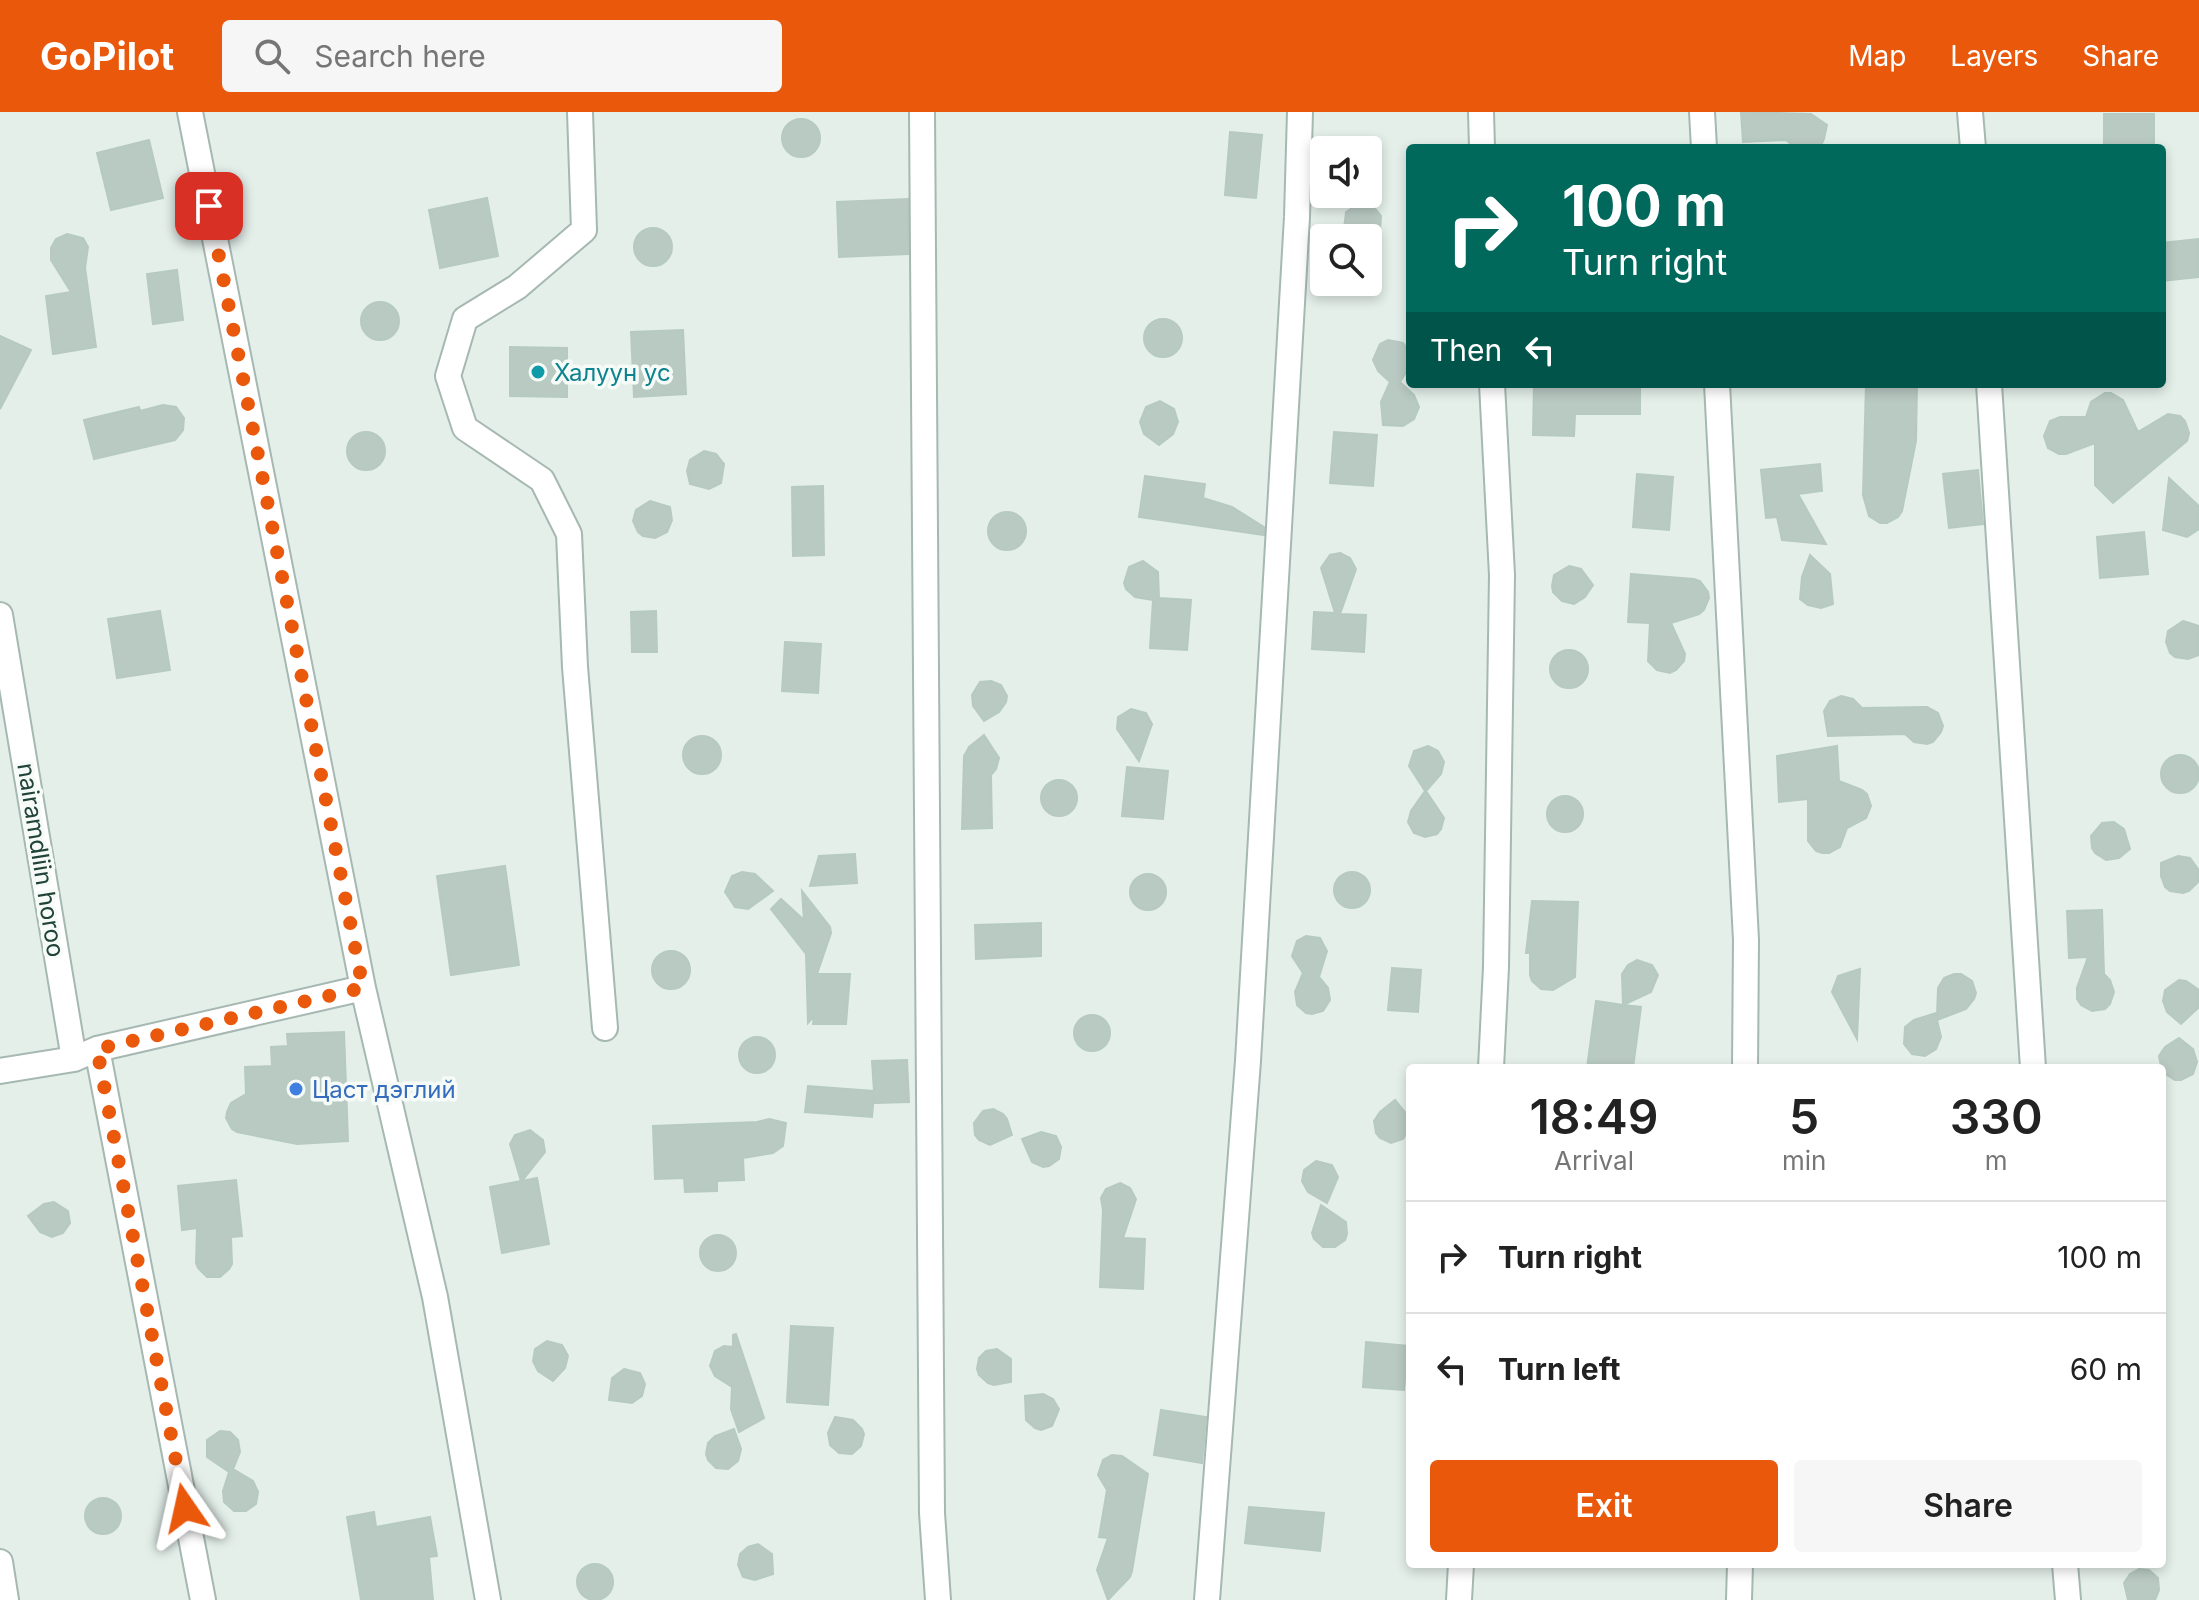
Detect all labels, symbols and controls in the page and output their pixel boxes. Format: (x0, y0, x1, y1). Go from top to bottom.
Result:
search box (222, 20, 782, 92)
text: GoPilot (40, 33, 174, 79)
icon: search (250, 34, 294, 78)
text: Search here (314, 38, 486, 74)
text: Map (1848, 39, 1906, 73)
text: Layers (1950, 39, 2038, 73)
text: Share (2082, 39, 2159, 73)
map controls (1310, 136, 1382, 296)
button: sound (1310, 136, 1382, 208)
pin (175, 172, 243, 240)
text: 100 m (1562, 172, 1726, 240)
icon: right (1430, 176, 1534, 280)
icon: arrive (187, 184, 231, 228)
button: search (1310, 224, 1382, 296)
text: Turn right (1562, 240, 1727, 284)
icon: left (1518, 328, 1562, 372)
text: Then (1430, 332, 1502, 368)
place label: Халуун ус (554, 358, 671, 387)
marker: Халуун ус (529, 363, 547, 381)
street label: nairamdliin horoo (11, 761, 71, 959)
place label: Цаст дэглий (312, 1075, 456, 1104)
marker: Цаст дэглий (287, 1080, 305, 1098)
text: 18:49 (1529, 1087, 1658, 1146)
text: 5 (1789, 1087, 1819, 1146)
text: 330 (1950, 1087, 2043, 1146)
text: Arrival (1554, 1145, 1634, 1176)
text: min (1782, 1145, 1826, 1176)
text: m (1985, 1145, 2008, 1176)
icon: right (1430, 1235, 1474, 1279)
text: Turn right (1498, 1239, 1642, 1275)
text: 100 m (2057, 1239, 2142, 1275)
icon: left (1430, 1347, 1474, 1391)
text: Turn left (1498, 1351, 1620, 1387)
text: 60 m (2070, 1351, 2142, 1387)
button: Exit (1430, 1460, 1778, 1552)
button: Share (1794, 1460, 2142, 1552)
position arrow (143, 1466, 227, 1550)

